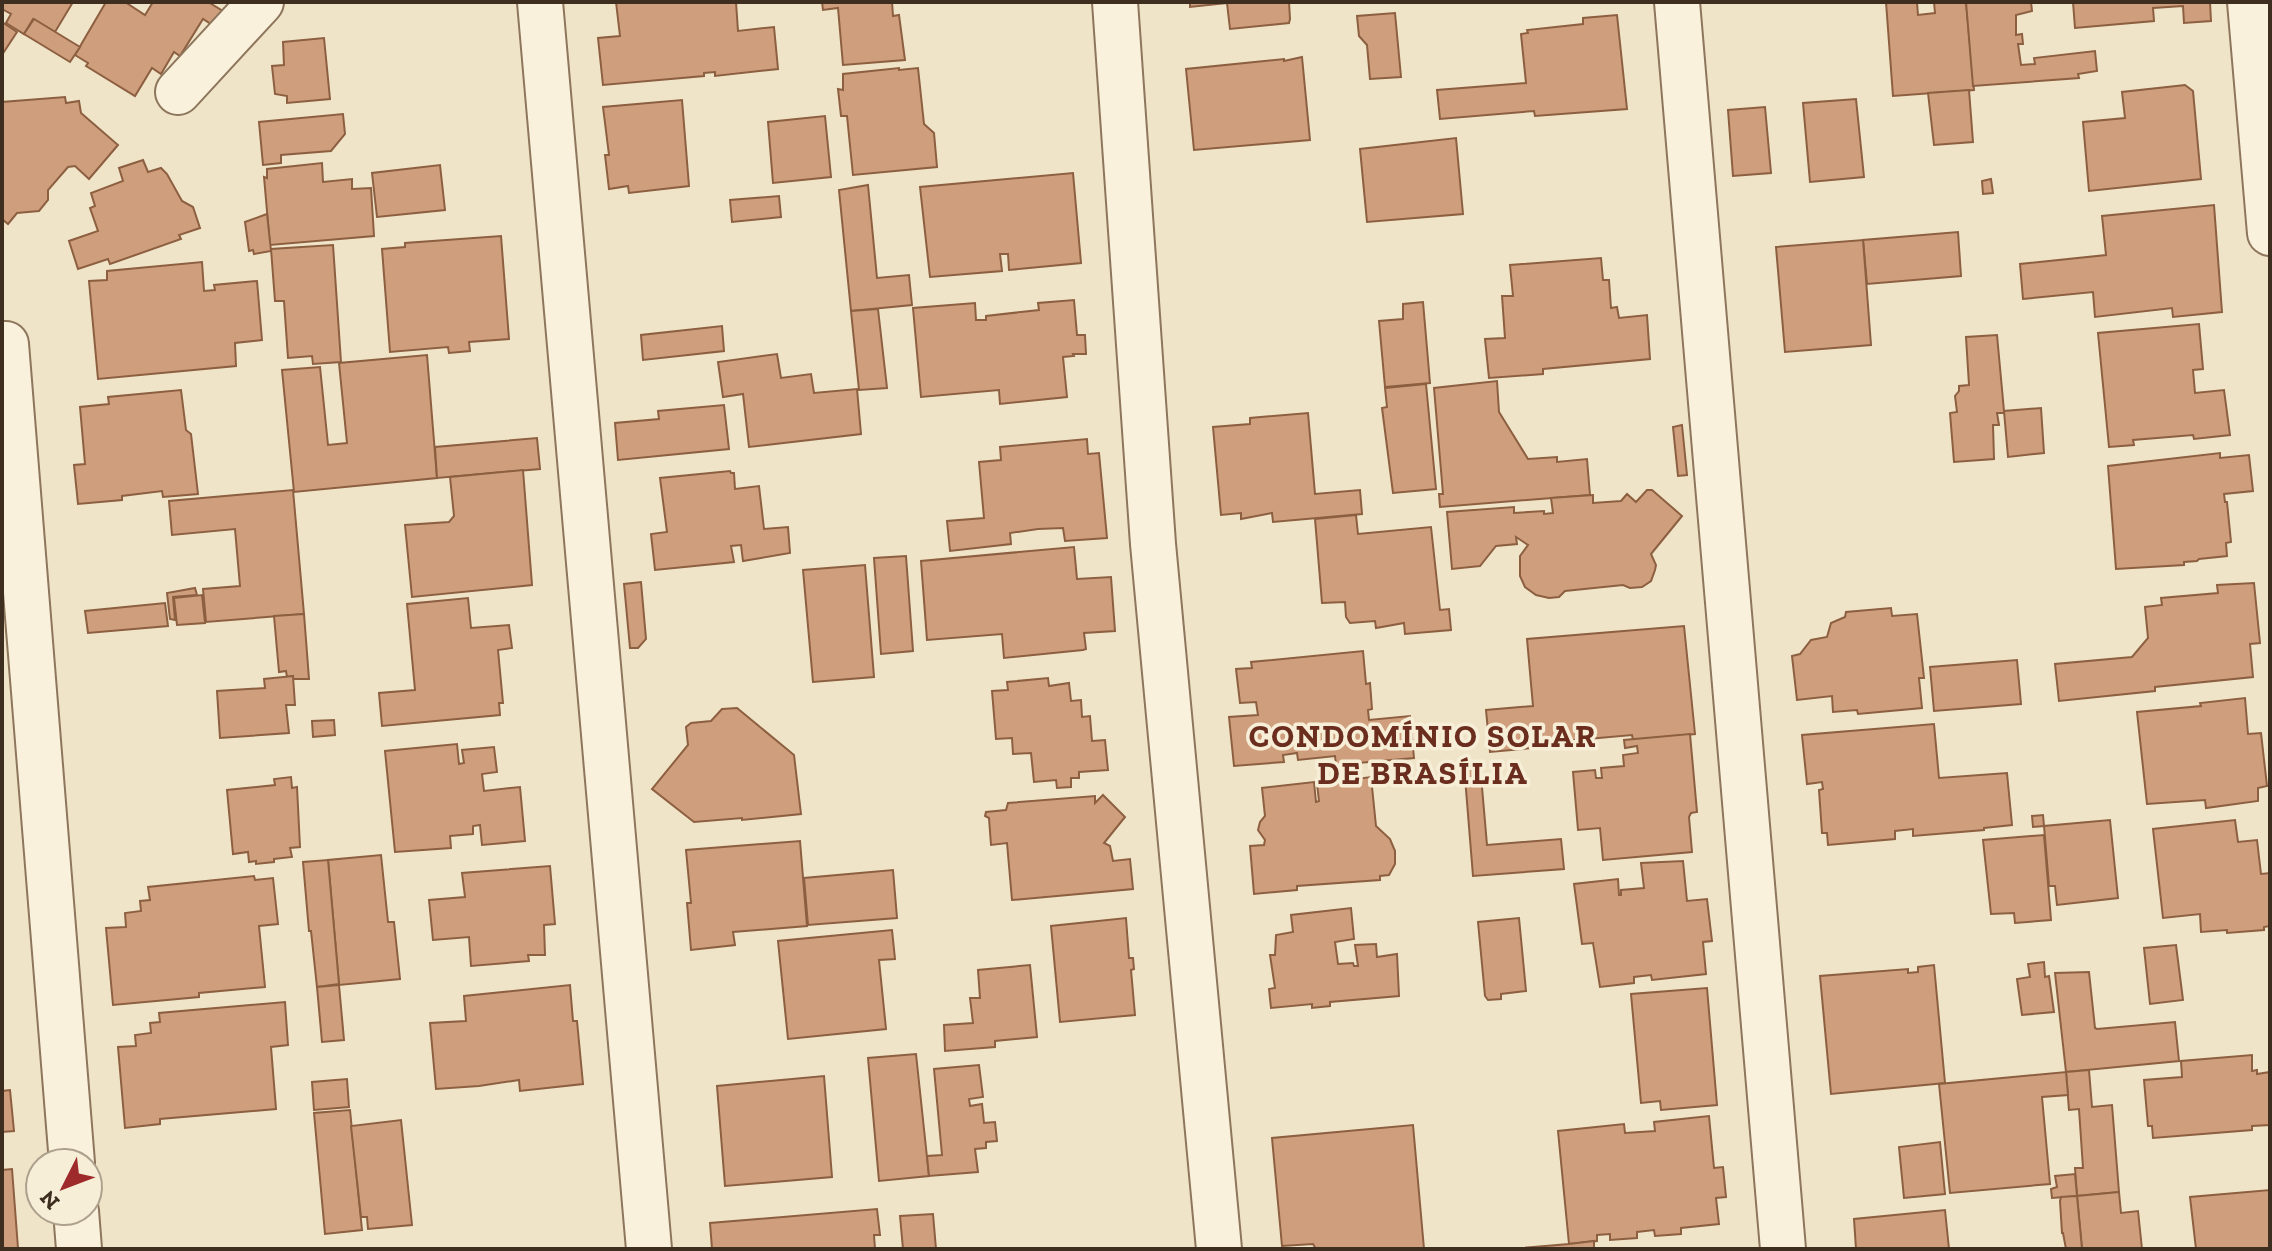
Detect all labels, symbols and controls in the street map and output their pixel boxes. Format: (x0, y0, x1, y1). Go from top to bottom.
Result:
district label: CONDOMÍNIO SOLAR DE BRASÍLIA (1249, 717, 1597, 792)
north arrow (24, 1147, 104, 1227)
text: N (34, 1185, 65, 1215)

